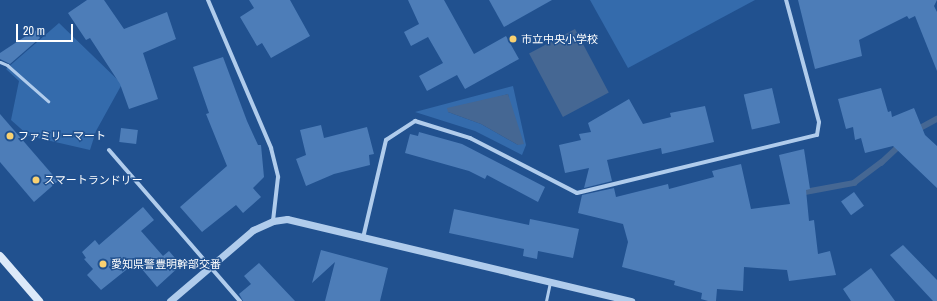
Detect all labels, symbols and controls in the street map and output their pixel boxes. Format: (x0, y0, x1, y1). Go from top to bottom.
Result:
scale bar (18, 16, 75, 42)
text: 20 m (23, 23, 45, 39)
place label: 市立中央小学校 (521, 32, 598, 46)
marker: 市立中央小学校 (508, 34, 518, 44)
place label: ファミリーマート (18, 129, 106, 143)
marker: ファミリーマート (5, 131, 15, 141)
place label: スマートランドリー (44, 173, 143, 187)
marker: スマートランドリー (31, 175, 41, 185)
place label: 愛知県警豊明幹部交番 (111, 257, 221, 271)
marker: 愛知県警豊明幹部交番 (98, 259, 108, 269)

